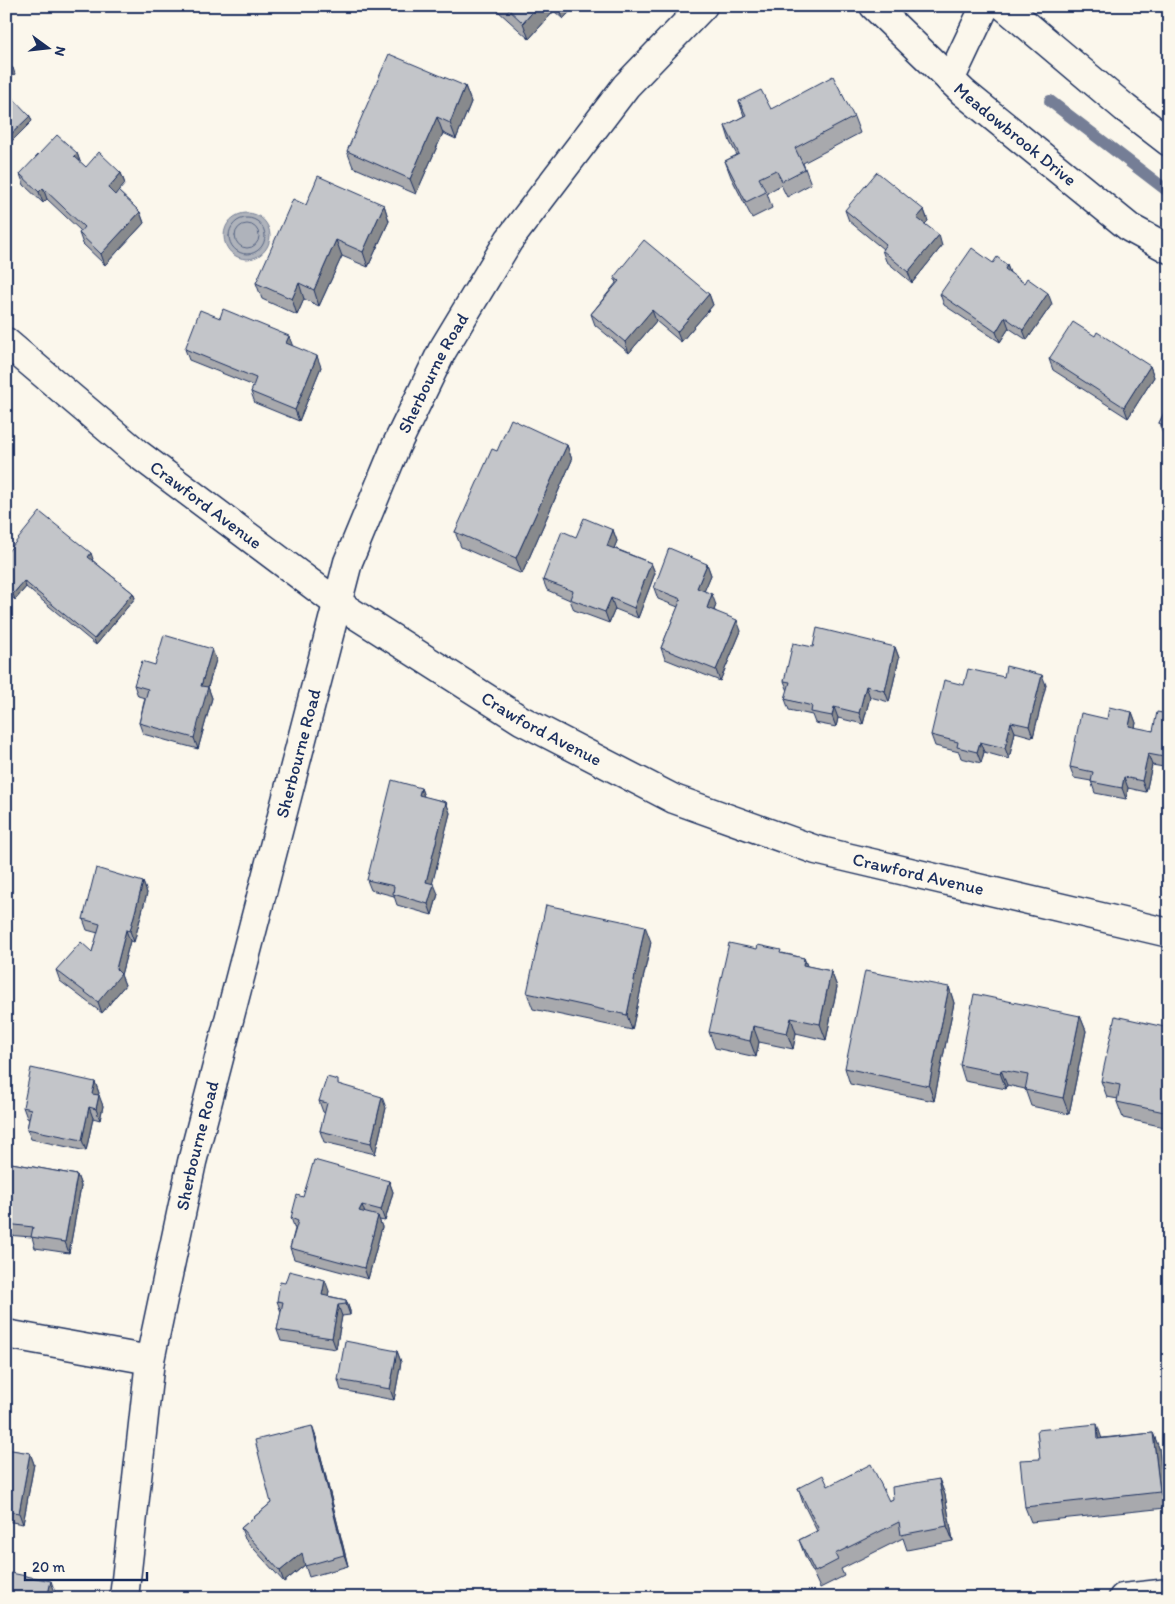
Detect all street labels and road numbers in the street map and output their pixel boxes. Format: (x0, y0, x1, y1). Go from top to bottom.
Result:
street label: Meadowbrook Drive (949, 78, 1081, 191)
street label: Sherbourne Road (393, 309, 473, 437)
street label: Crawford Avenue (146, 456, 266, 554)
street label: Sherbourne Road (271, 686, 326, 820)
street label: Crawford Avenue (477, 687, 605, 771)
street label: Crawford Avenue (850, 848, 986, 900)
street label: Sherbourne Road (171, 1078, 224, 1212)

